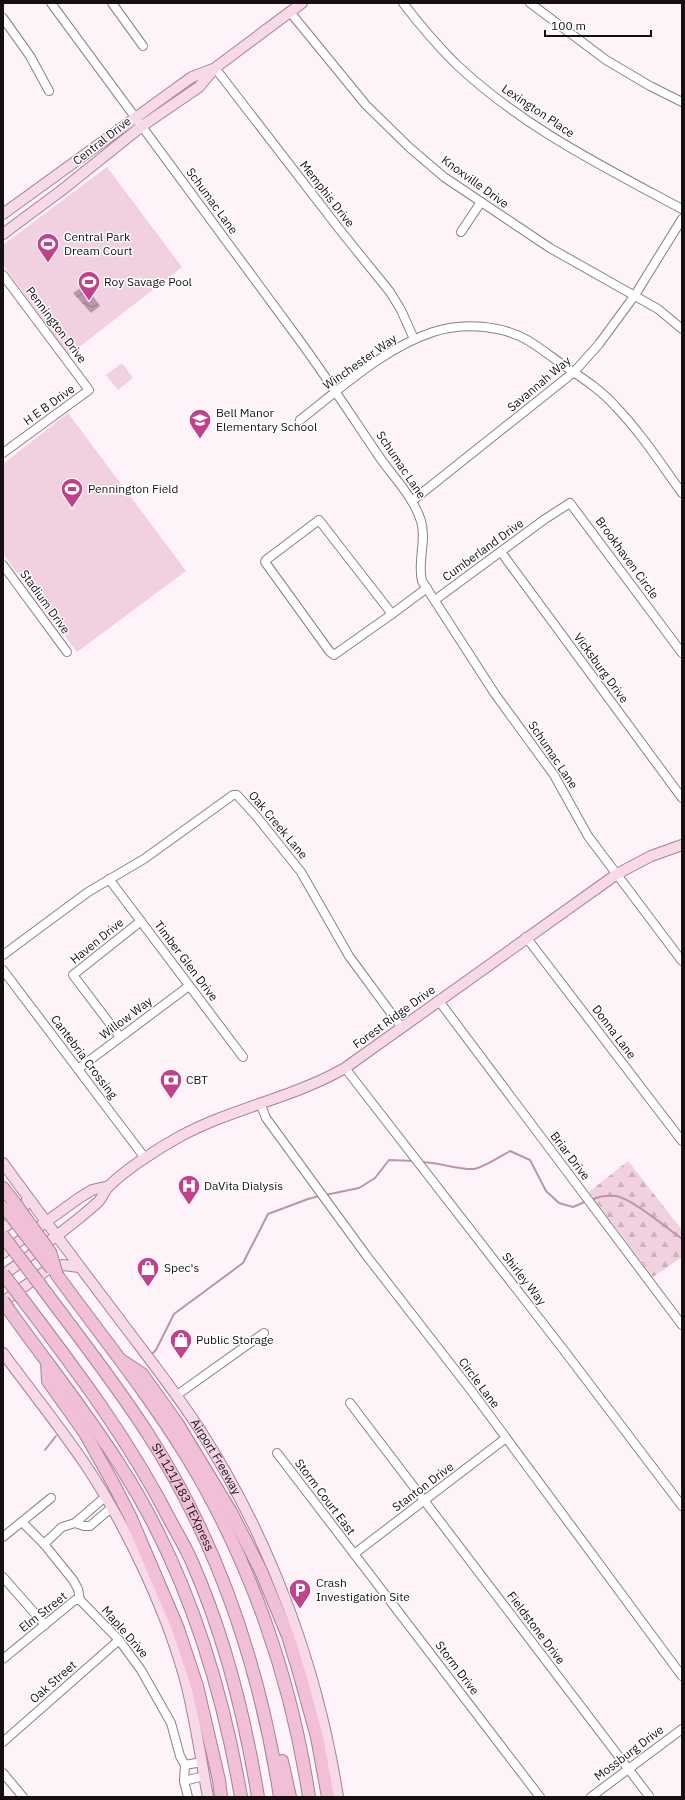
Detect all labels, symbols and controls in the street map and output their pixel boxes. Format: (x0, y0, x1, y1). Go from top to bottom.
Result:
scale bar (545, 12, 651, 38)
text: 100 m (551, 18, 586, 33)
street label: Lexington Place (499, 81, 578, 141)
street label: Central Drive (70, 113, 134, 168)
street label: Knoxville Drive (439, 152, 512, 211)
street label: Memphis Drive (297, 158, 358, 230)
street label: Schumac Lane (183, 165, 242, 237)
place label: Central Park Dream Court (64, 229, 132, 258)
sports icon: Central Park Dream Court (35, 231, 61, 264)
sports icon: Roy Savage Pool (76, 269, 102, 302)
place label: Roy Savage Pool (104, 274, 192, 289)
street label: Pennington Drive (23, 284, 90, 366)
street label: Winchester Way (320, 331, 399, 393)
street label: Savannah Way (504, 353, 573, 414)
street label: H E B Drive (20, 381, 78, 428)
place label: Bell Manor Elementary School (216, 405, 317, 434)
school or university icon: Bell Manor Elementary School (187, 407, 213, 440)
street label: Schumac Lane (373, 428, 430, 502)
sports icon: Pennington Field (59, 476, 85, 509)
place label: Pennington Field (88, 481, 178, 496)
street label: Brookhaven Circle (593, 514, 662, 602)
street label: Cumberland Drive (439, 515, 527, 584)
street label: Stadium Drive (17, 567, 74, 637)
street label: Vicksburg Drive (571, 630, 632, 706)
street label: Schumac Lane (525, 718, 582, 792)
street label: Oak Creek Lane (246, 788, 311, 862)
street label: Haven Drive (67, 914, 127, 967)
street label: Timber Glen Drive (151, 918, 222, 1004)
street label: Forest Ridge Drive (350, 981, 438, 1051)
street label: Willow Way (97, 993, 155, 1042)
street label: Donna Lane (589, 1002, 640, 1062)
street label: Cantebria Crossing (48, 1012, 121, 1102)
bank icon: CBT (158, 1067, 184, 1100)
place label: CBT (186, 1072, 208, 1087)
street label: Briar Drive (547, 1129, 594, 1183)
hospital icon: DaVita Dialysis (176, 1173, 202, 1206)
place label: DaVita Dialysis (204, 1178, 283, 1193)
street label: Shirley Way (499, 1249, 550, 1308)
shop icon: Spec's (135, 1255, 161, 1288)
place label: Spec's (164, 1260, 199, 1275)
shop icon: Public Storage (168, 1327, 194, 1360)
place label: Public Storage (196, 1332, 274, 1347)
street label: Circle Lane (456, 1354, 503, 1411)
street label: Airport Freeway (188, 1416, 244, 1497)
street label: SH 121/183 TEXpress (149, 1440, 218, 1553)
street label: Storm Court East (292, 1456, 359, 1538)
street label: Stanton Drive (389, 1458, 457, 1514)
place label: Crash Investigation Site (316, 1575, 410, 1604)
parking icon: Crash Investigation Site (287, 1577, 313, 1610)
street label: Elm Street (16, 1588, 70, 1635)
street label: Fieldstone Drive (504, 1588, 569, 1667)
street label: Maple Drive (99, 1603, 152, 1661)
street label: Storm Drive (432, 1638, 483, 1698)
street label: Oak Street (26, 1657, 79, 1706)
street label: Mossburg Drive (591, 1721, 667, 1784)

